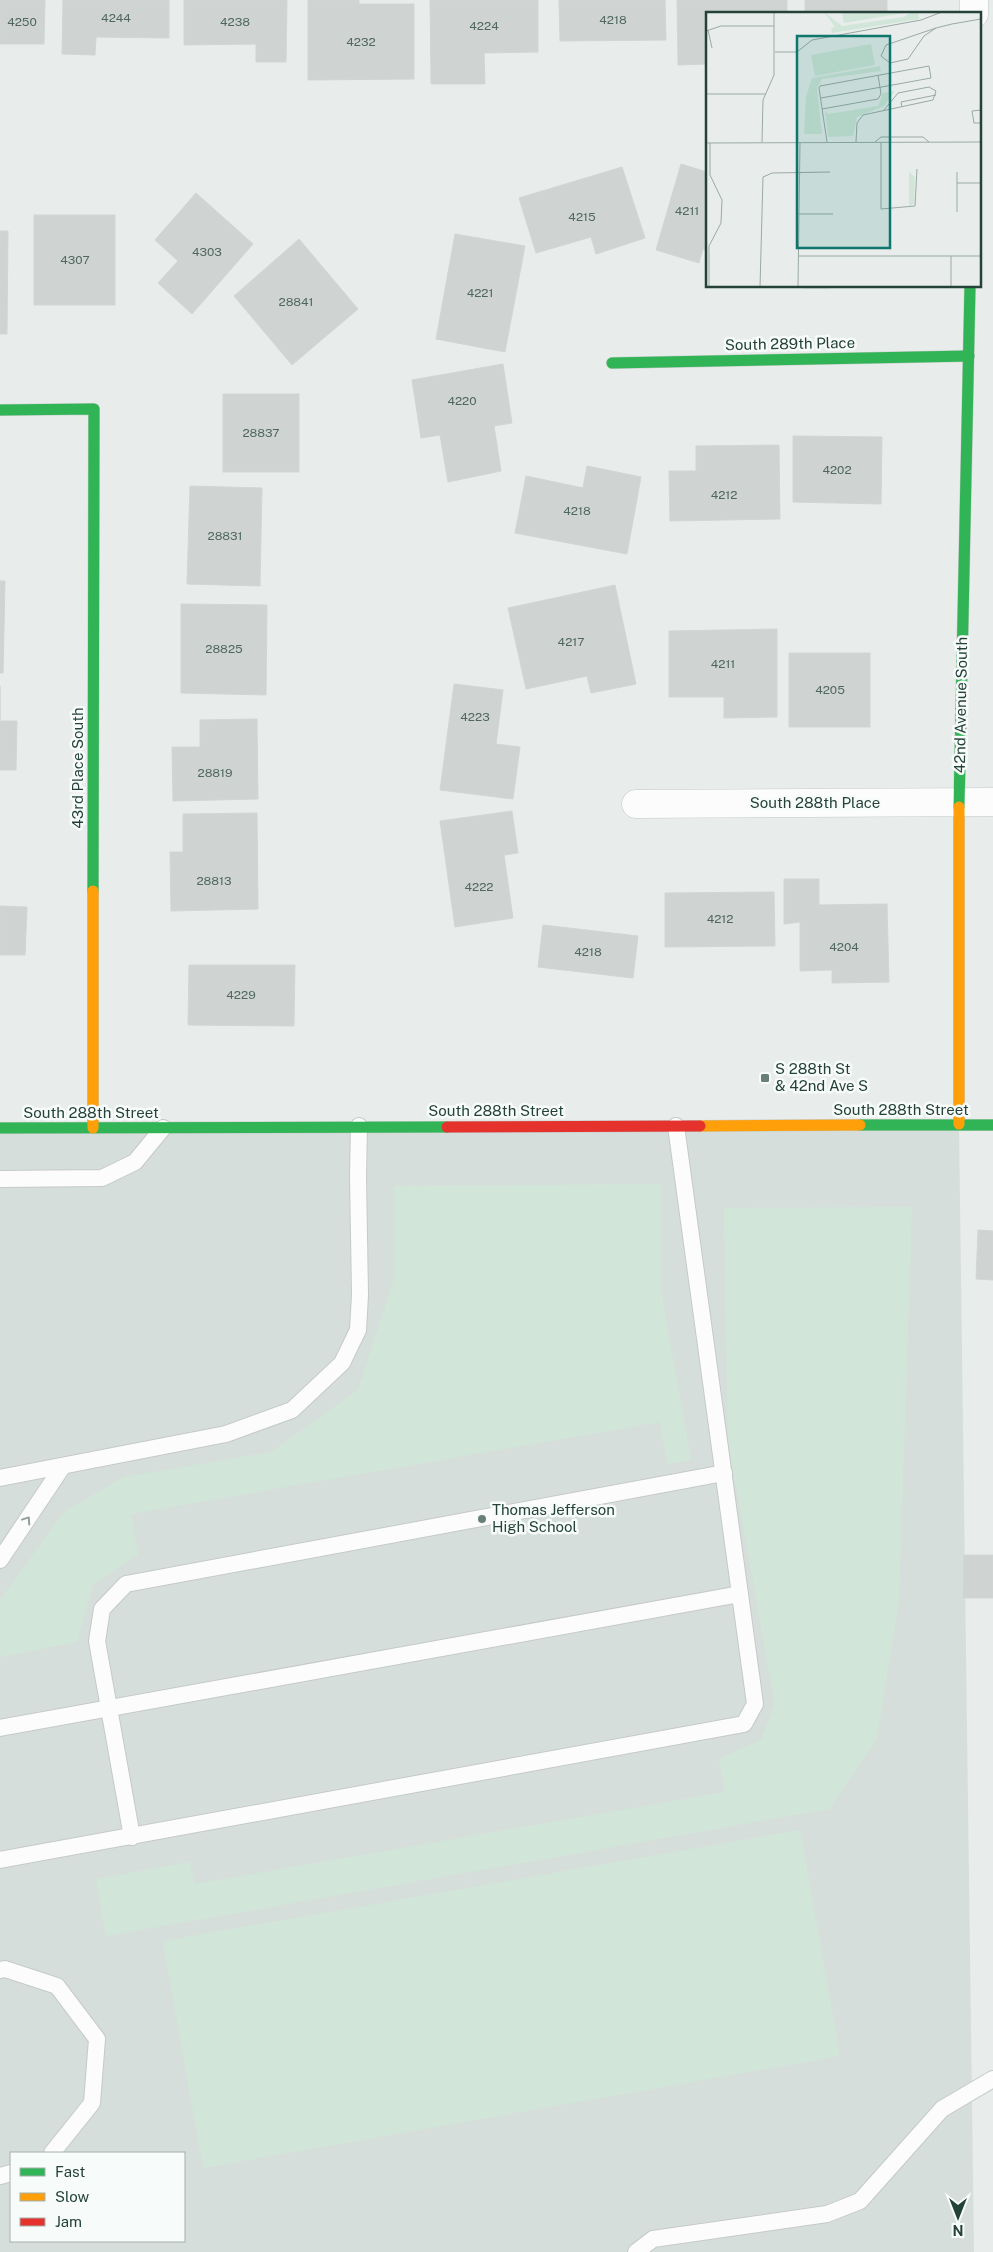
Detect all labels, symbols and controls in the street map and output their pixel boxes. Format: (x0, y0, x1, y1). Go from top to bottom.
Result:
house number: 4244 (101, 11, 131, 25)
inset map (706, 12, 980, 288)
house number: 4218 (599, 13, 627, 27)
house number: 4250 (7, 15, 37, 29)
house number: 4238 (220, 15, 250, 29)
house number: 4224 (469, 19, 499, 33)
house number: 4232 (346, 35, 376, 49)
house number: 4211 (675, 204, 699, 218)
house number: 4215 (568, 210, 596, 224)
house number: 4303 (192, 245, 222, 259)
house number: 4307 (60, 253, 90, 267)
house number: 4221 (467, 286, 493, 300)
house number: 28841 (278, 295, 314, 309)
street label: South 289th Place (725, 334, 855, 353)
house number: 4220 (447, 394, 477, 408)
house number: 28837 (242, 426, 280, 440)
house number: 4202 (822, 463, 852, 477)
house number: 4212 (711, 488, 737, 502)
house number: 4218 (563, 504, 591, 518)
house number: 28831 (208, 529, 242, 543)
house number: 4217 (558, 635, 584, 649)
street label: 42nd Avenue South (951, 637, 970, 773)
house number: 28825 (205, 642, 243, 656)
house number: 4211 (711, 657, 735, 671)
house number: 4205 (815, 683, 845, 697)
street label: 43rd Place South (69, 707, 86, 829)
house number: 4223 (460, 710, 490, 724)
house number: 28819 (198, 766, 233, 780)
street label: South 288th Place (750, 794, 880, 811)
house number: 28813 (196, 874, 232, 888)
house number: 4222 (465, 880, 494, 894)
house number: 4212 (707, 912, 733, 926)
house number: 4204 (829, 940, 859, 954)
house number: 4218 (574, 945, 602, 959)
house number: 4229 (226, 988, 256, 1002)
place label: S 288th St & 42nd Ave S (775, 1060, 868, 1094)
marker: S 288th St & 42nd Ave S (759, 1072, 771, 1084)
street label: South 288th Street (833, 1101, 969, 1118)
street label: South 288th Street (428, 1102, 564, 1119)
street label: South 288th Street (23, 1104, 159, 1121)
place label: Thomas Jefferson High School (492, 1501, 615, 1535)
marker: Thomas Jefferson High School (476, 1513, 488, 1525)
one-way arrow (21, 1516, 30, 1525)
legend (10, 2152, 185, 2242)
text: Fast (55, 2163, 85, 2180)
text: Slow (55, 2188, 90, 2205)
north arrow (933, 2192, 983, 2242)
text: Jam (55, 2213, 82, 2230)
text: N (953, 2222, 963, 2238)

